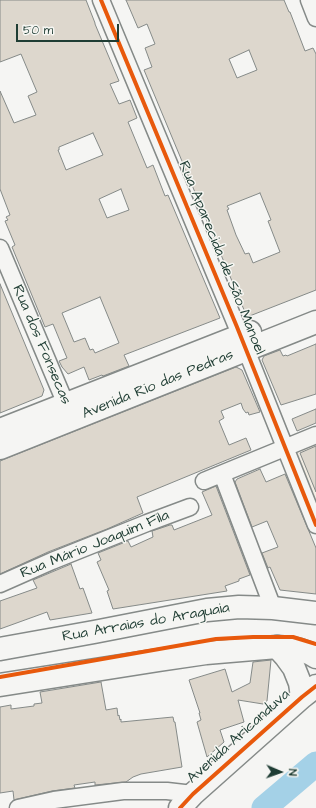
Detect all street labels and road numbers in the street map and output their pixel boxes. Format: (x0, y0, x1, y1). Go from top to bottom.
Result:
street label: Rua Aparecida de São Manoel (174, 159, 268, 357)
street label: Rua dos Fonsecas (8, 282, 74, 408)
street label: Avenida Rio das Pedras (80, 346, 236, 424)
street label: Rua Mário Joaquim Fila (18, 507, 172, 583)
street label: Rua Arraias do Araguaia (61, 599, 231, 647)
street label: Avenida Aricanduva (184, 686, 294, 788)

